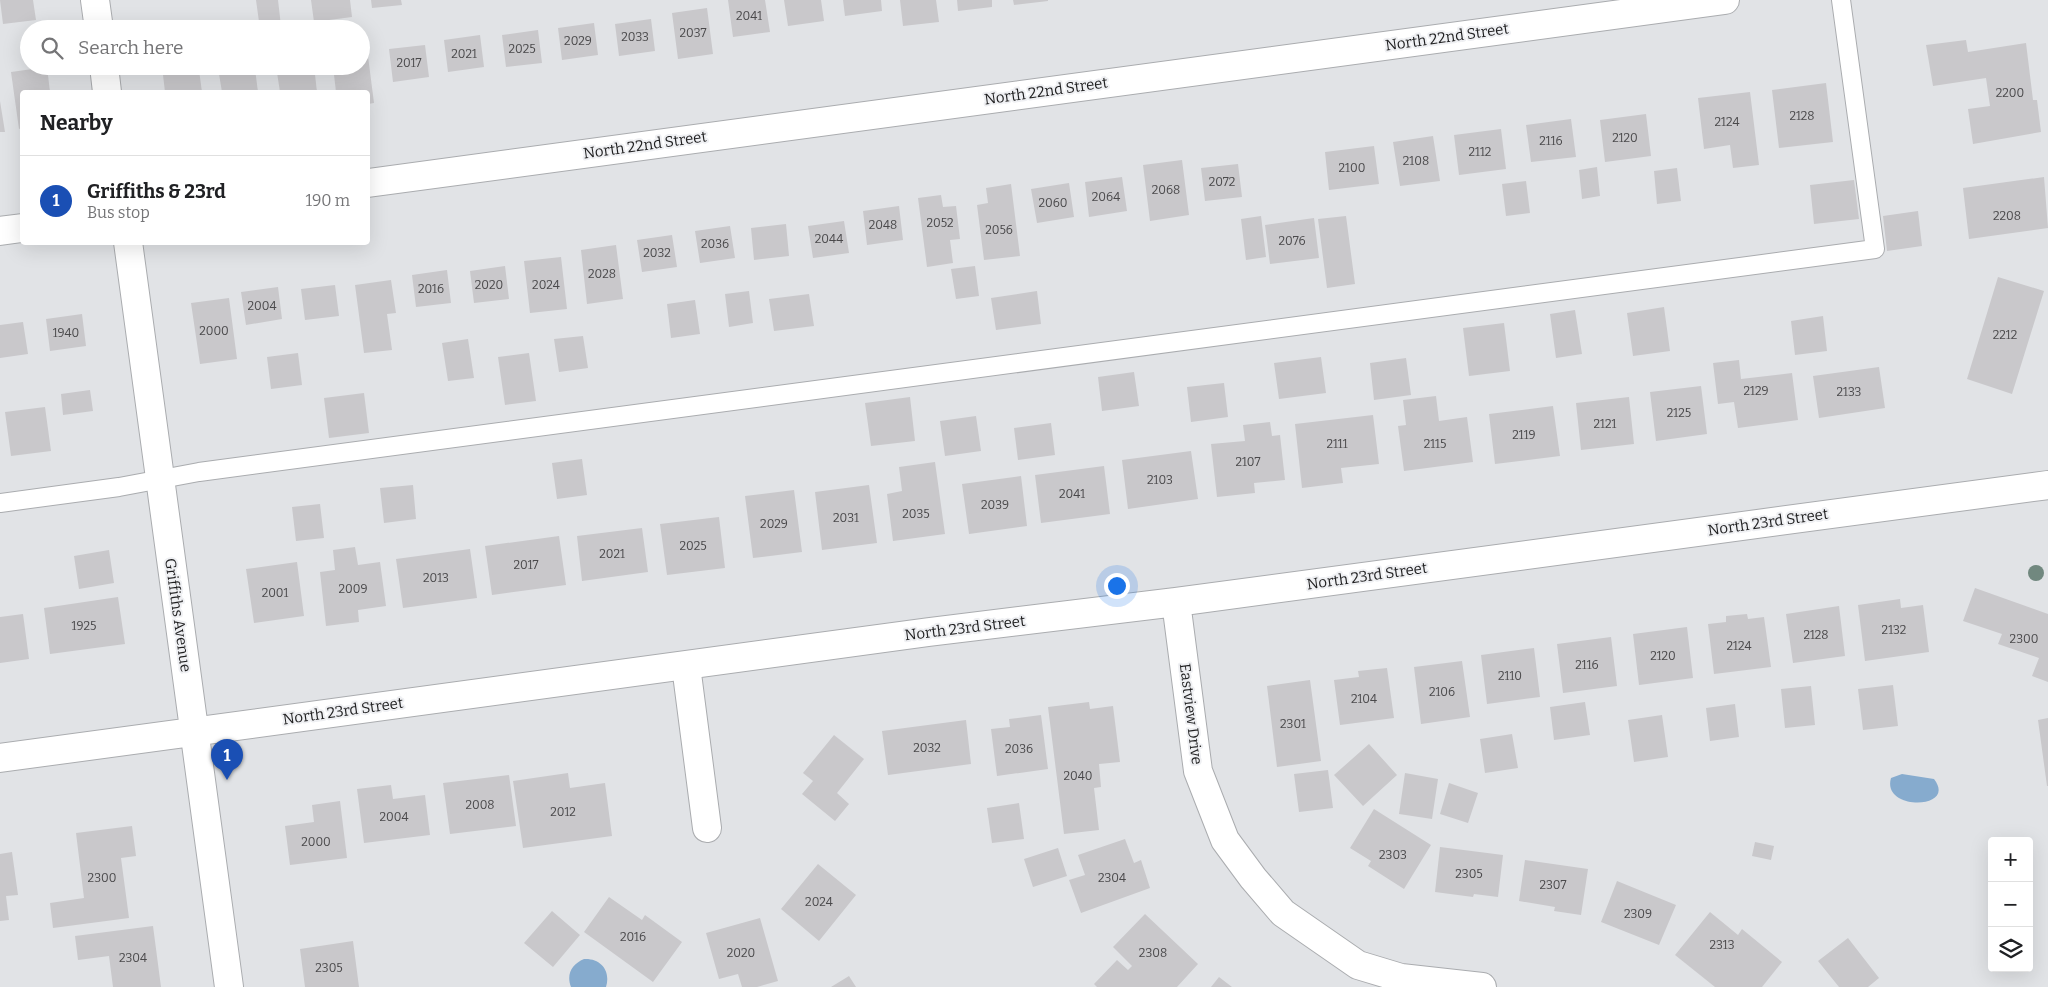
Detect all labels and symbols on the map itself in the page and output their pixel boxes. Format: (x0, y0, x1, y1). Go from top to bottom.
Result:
house number: 2041 (736, 9, 762, 23)
street label: North 22nd Street (1384, 19, 1510, 55)
house number: 2037 (679, 26, 707, 40)
house number: 2033 (621, 30, 649, 44)
house number: 2029 (564, 34, 592, 48)
house number: 2025 (508, 42, 536, 56)
house number: 2021 (451, 47, 477, 61)
house number: 2017 (397, 56, 421, 70)
street label: North 22nd Street (983, 73, 1109, 109)
house number: 2200 (1996, 86, 2024, 100)
house number: 2128 (1789, 109, 1815, 123)
house number: 2124 (1715, 115, 1739, 129)
street label: North 22nd Street (582, 127, 708, 163)
house number: 2120 (1612, 131, 1638, 145)
house number: 2116 (1539, 134, 1563, 148)
house number: 2112 (1469, 145, 1491, 159)
house number: 2108 (1403, 154, 1429, 168)
house number: 2100 (1339, 161, 1365, 175)
house number: 2072 (1209, 175, 1235, 189)
house number: 2068 (1152, 183, 1180, 197)
house number: 2064 (1092, 190, 1120, 204)
house number: 2060 (1039, 196, 1067, 210)
house number: 2208 (1993, 209, 2021, 223)
house number: 2052 (927, 216, 953, 230)
house number: 2048 (869, 218, 897, 232)
house number: 2056 (985, 223, 1013, 237)
house number: 2044 (815, 232, 843, 246)
house number: 2076 (1278, 234, 1306, 248)
house number: 2036 (701, 237, 729, 251)
house number: 2032 (643, 246, 671, 260)
house number: 2028 (588, 267, 616, 281)
house number: 2020 (475, 278, 503, 292)
house number: 2024 (532, 278, 560, 292)
house number: 2016 (418, 282, 444, 296)
house number: 2004 (248, 299, 276, 313)
house number: 2000 (199, 324, 229, 338)
house number: 1940 (53, 326, 79, 340)
house number: 2212 (1993, 328, 2017, 342)
house number: 2129 (1744, 384, 1768, 398)
house number: 2133 (1837, 385, 1862, 399)
house number: 2125 (1667, 406, 1691, 420)
house number: 2121 (1594, 417, 1617, 431)
house number: 2119 (1512, 428, 1536, 442)
house number: 2111 (1326, 437, 1348, 451)
house number: 2115 (1424, 437, 1446, 451)
house number: 2107 (1235, 455, 1261, 469)
house number: 2103 (1147, 473, 1173, 487)
house number: 2041 (1059, 487, 1085, 501)
house number: 2039 (981, 498, 1009, 512)
street label: North 23rd Street (1707, 505, 1830, 539)
house number: 2035 (902, 507, 930, 521)
house number: 2031 (833, 511, 859, 525)
house number: 2029 (760, 517, 788, 531)
house number: 2025 (679, 539, 707, 553)
house number: 2021 (599, 547, 625, 561)
street label: Griffiths Avenue (161, 557, 195, 673)
house number: 2017 (514, 558, 538, 572)
street label: North 23rd Street (1306, 559, 1429, 593)
house number: 2013 (423, 571, 449, 585)
your location (1104, 573, 1130, 599)
house number: 2009 (339, 582, 367, 596)
house number: 2001 (262, 586, 288, 600)
street label: North 23rd Street (904, 612, 1027, 644)
house number: 1925 (72, 619, 96, 633)
house number: 2132 (1882, 623, 1906, 637)
house number: 2128 (1803, 628, 1829, 642)
house number: 2300 (2010, 632, 2038, 646)
house number: 2124 (1727, 639, 1751, 653)
house number: 2120 (1650, 649, 1676, 663)
house number: 2116 (1575, 658, 1599, 672)
street label: Eastview Drive (1176, 662, 1206, 766)
house number: 2110 (1498, 669, 1522, 683)
house number: 2106 (1429, 685, 1455, 699)
house number: 2104 (1351, 692, 1377, 706)
street label: North 23rd Street (282, 694, 405, 728)
house number: 2301 (1280, 717, 1306, 731)
pin: 1 (211, 739, 243, 780)
house number: 2032 (913, 741, 941, 755)
house number: 2036 (1005, 742, 1033, 756)
house number: 2040 (1064, 769, 1092, 783)
house number: 2008 (465, 798, 495, 812)
house number: 2012 (550, 805, 576, 819)
house number: 2004 (380, 810, 408, 824)
house number: 2000 (301, 835, 331, 849)
house number: 2303 (1379, 848, 1407, 862)
house number: 2305 (1455, 867, 1483, 881)
house number: 2300 (88, 871, 116, 885)
house number: 2304 (1098, 871, 1126, 885)
house number: 2307 (1539, 878, 1567, 892)
house number: 2024 (805, 895, 833, 909)
house number: 2309 (1624, 907, 1652, 921)
house number: 2016 (620, 930, 646, 944)
house number: 2313 (1709, 938, 1735, 952)
house number: 2020 (727, 946, 755, 960)
house number: 2308 (1139, 946, 1167, 960)
house number: 2304 (119, 951, 147, 965)
house number: 2305 (315, 961, 343, 975)

